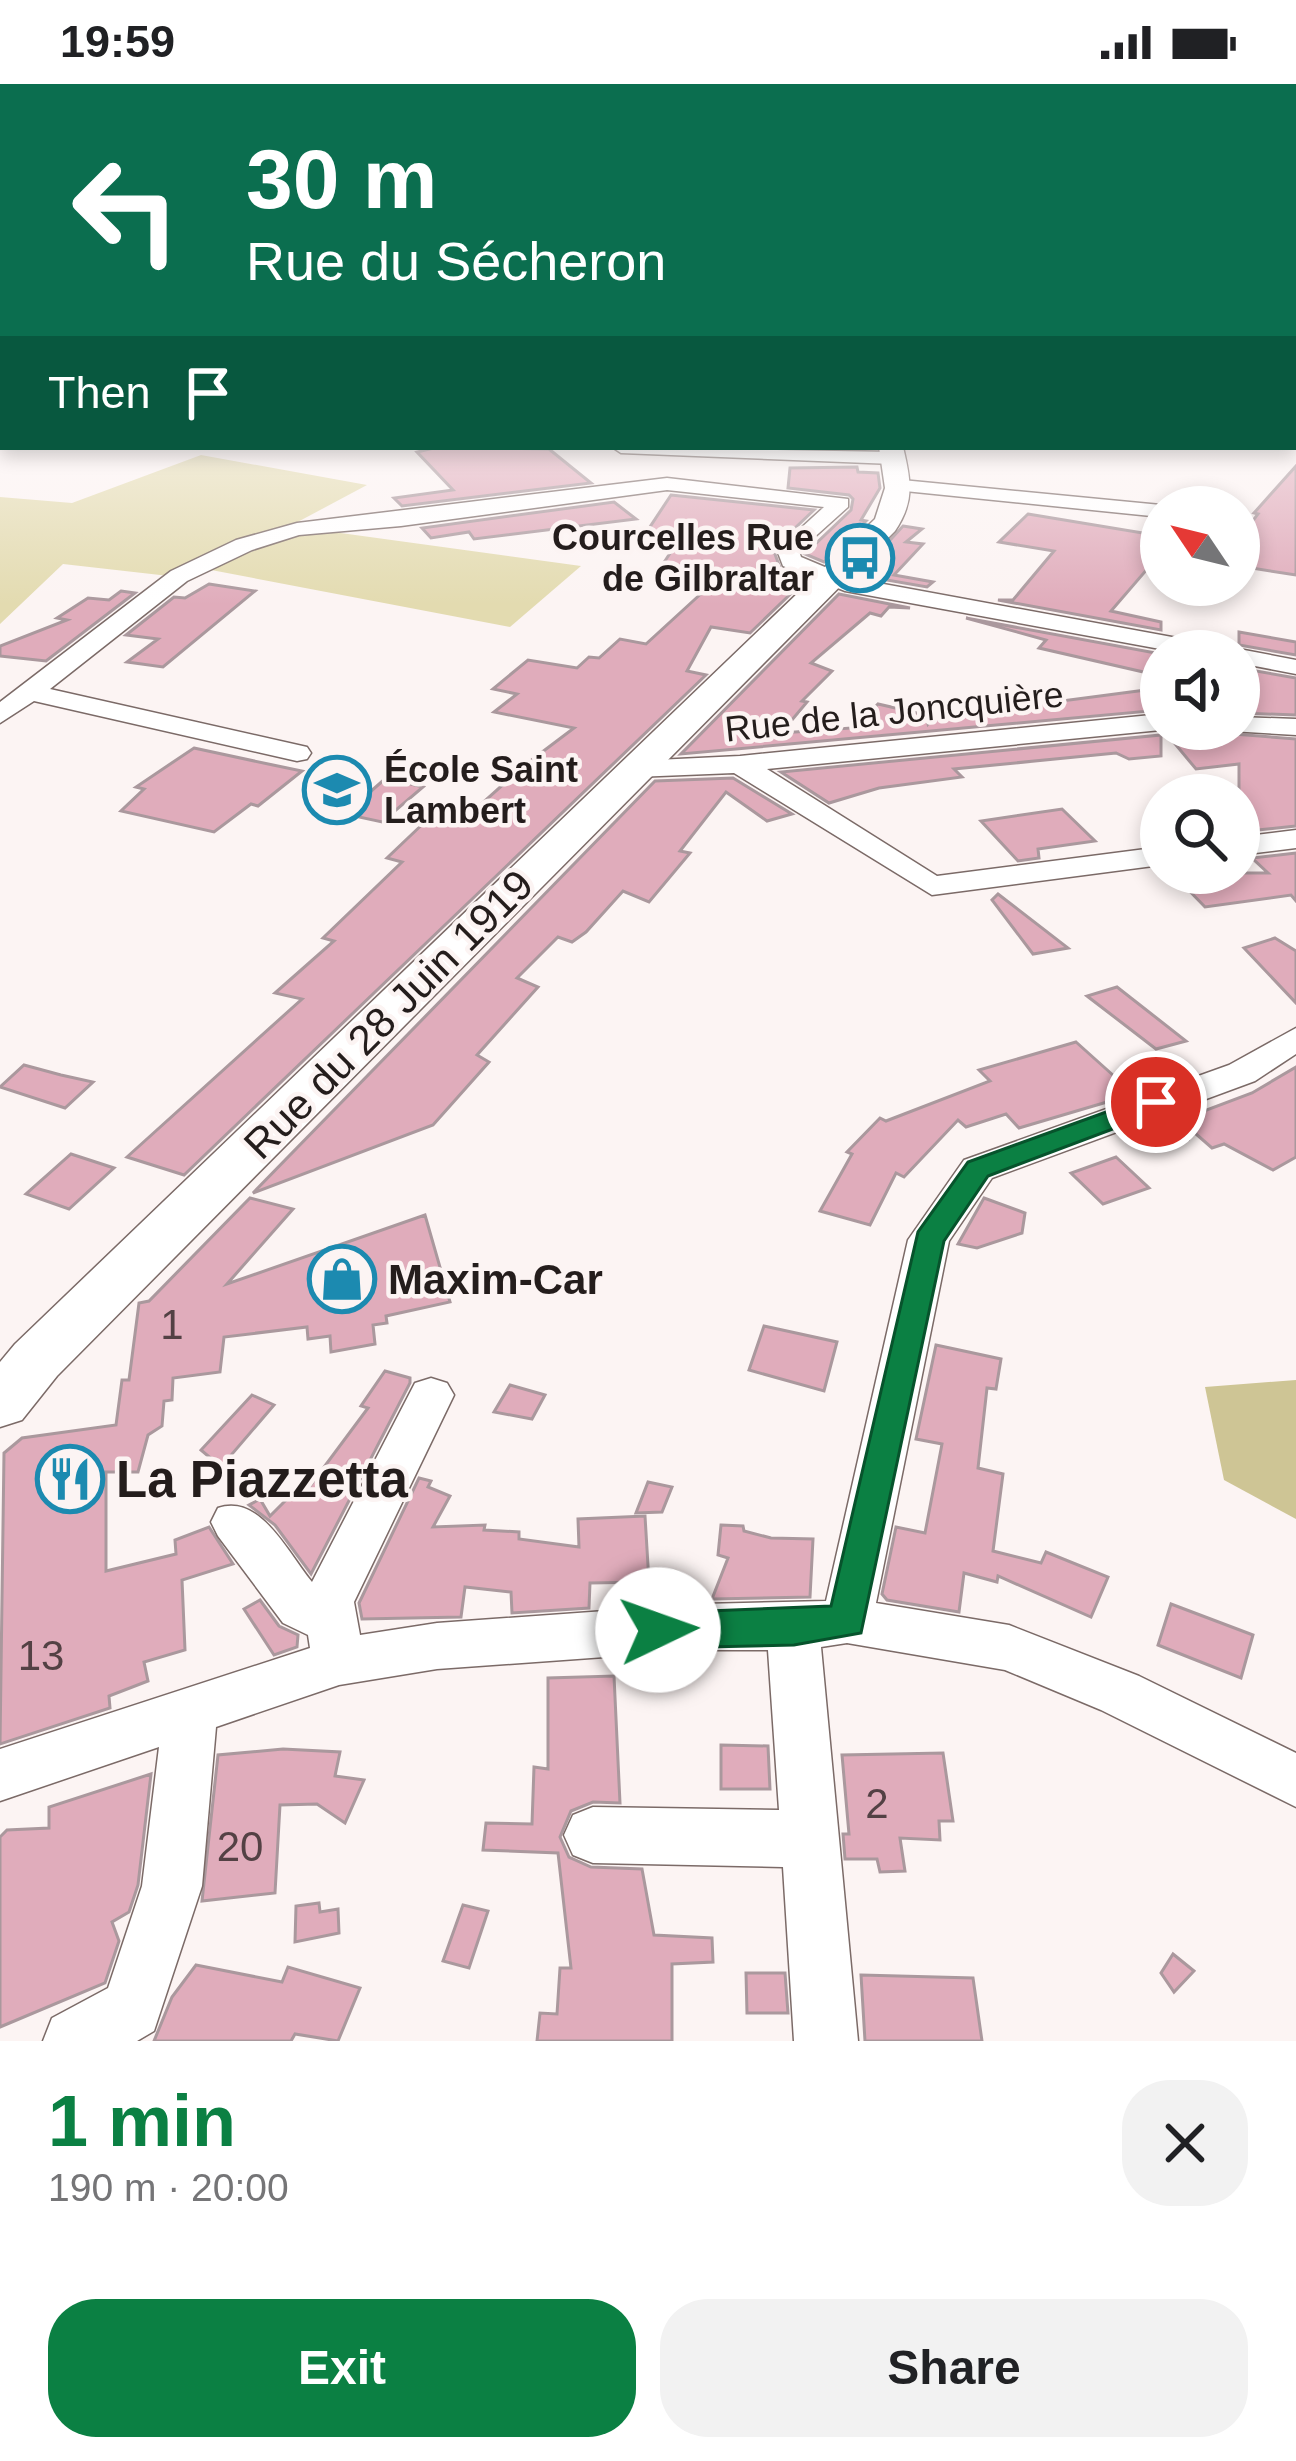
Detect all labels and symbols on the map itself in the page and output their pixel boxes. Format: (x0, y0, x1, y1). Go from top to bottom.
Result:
north arrow (1140, 486, 1260, 606)
place label: Courcelles Rue de Gilbraltar (552, 517, 814, 599)
bus stop icon: Courcelles Rue de Gilbraltar (825, 523, 895, 593)
street label: Rue de la Joncquière (723, 673, 1065, 750)
place label: École Saint Lambert (384, 749, 578, 831)
school or university icon: École Saint Lambert (302, 755, 372, 825)
street label: Rue du 28 Juin 1919 (235, 861, 542, 1168)
pin (1105, 1051, 1207, 1153)
shop icon: Maxim-Car (307, 1244, 377, 1314)
place label: Maxim-Car (388, 1256, 603, 1303)
house number: 1 (160, 1301, 184, 1348)
restaurant icon: La Piazzetta (35, 1444, 105, 1514)
place label: La Piazzetta (116, 1451, 409, 1508)
position arrow (595, 1567, 721, 1693)
house number: 13 (18, 1632, 64, 1679)
house number: 2 (865, 1780, 889, 1827)
house number: 20 (217, 1823, 263, 1870)

